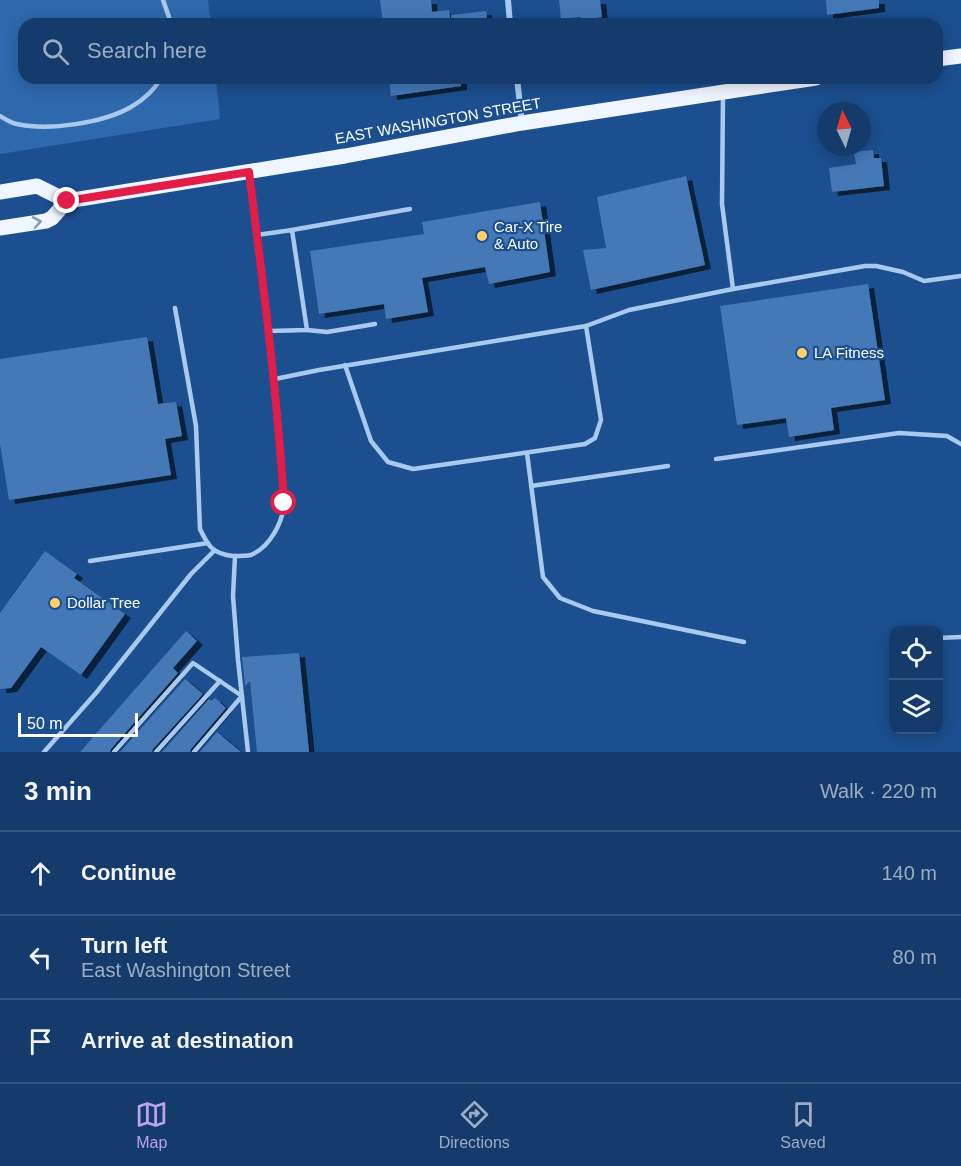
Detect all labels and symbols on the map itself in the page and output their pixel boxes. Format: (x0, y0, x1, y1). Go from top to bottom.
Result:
street label: EAST WASHINGTON STREET (334, 94, 542, 147)
north arrow (817, 102, 871, 156)
route end (53, 187, 79, 213)
one-way arrow (32, 216, 42, 229)
place label: Car-X Tire & Auto (494, 218, 562, 252)
marker: Car-X Tire & Auto (475, 229, 489, 243)
place label: LA Fitness (814, 344, 884, 361)
marker: LA Fitness (795, 346, 809, 360)
route start (270, 489, 296, 515)
place label: Dollar Tree (67, 594, 140, 611)
marker: Dollar Tree (48, 596, 62, 610)
scale bar (18, 710, 138, 738)

